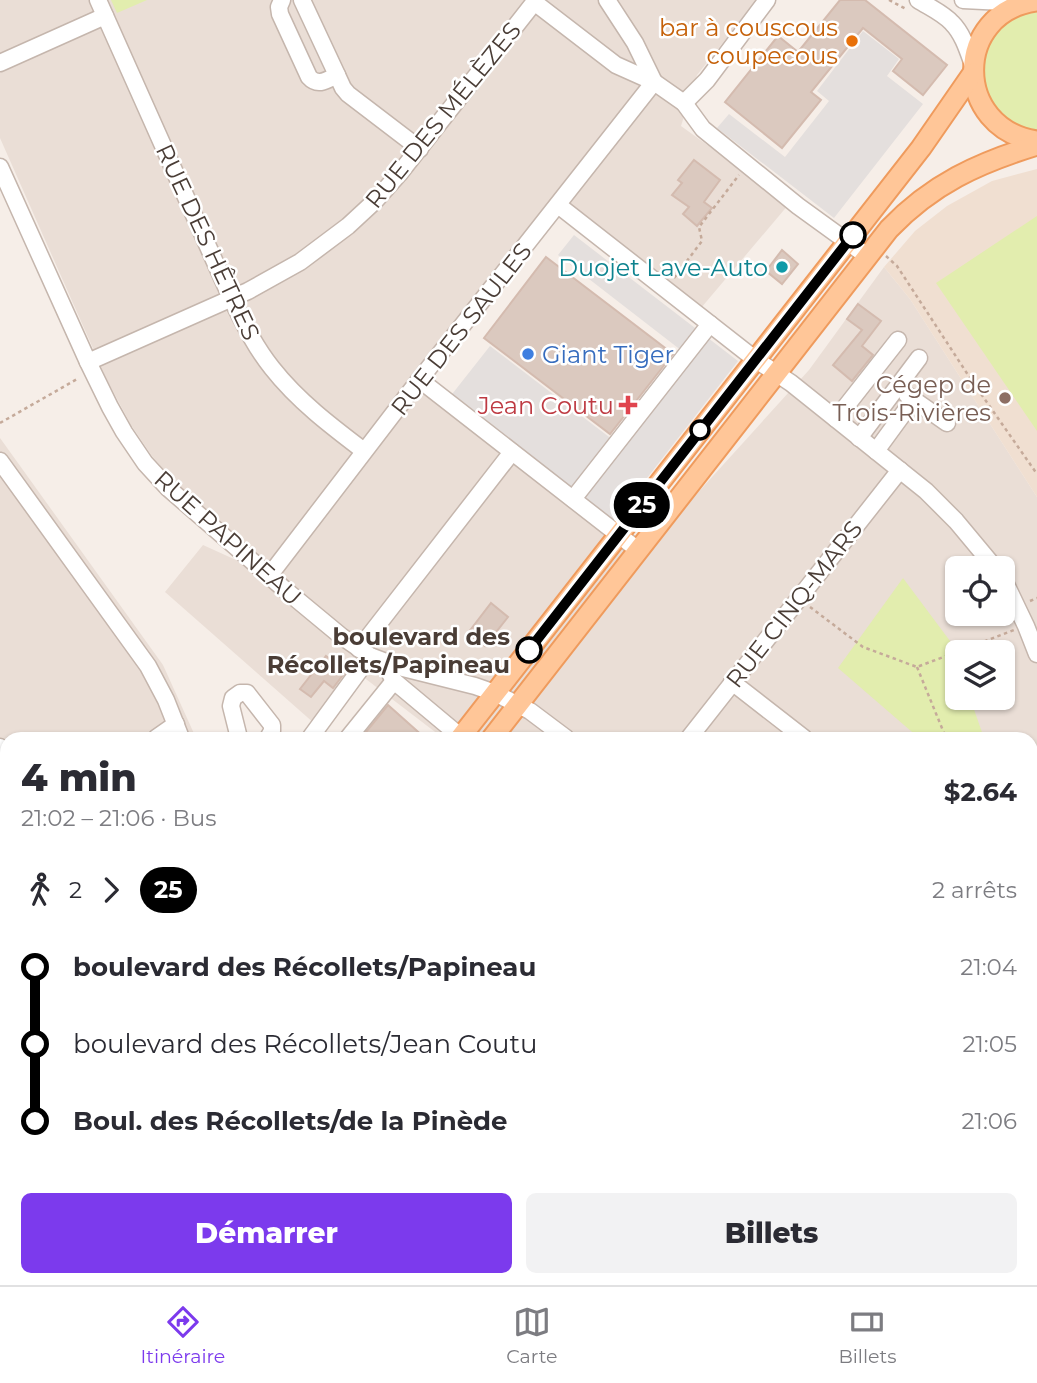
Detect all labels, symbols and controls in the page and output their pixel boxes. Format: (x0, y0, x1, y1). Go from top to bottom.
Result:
place label: bar à couscous coupecous (659, 13, 838, 70)
street label: RUE DES MÉLÈZES (359, 16, 527, 214)
marker: bar à couscous coupecous (844, 33, 860, 49)
street label: RUE DES HÊTRES (150, 139, 266, 345)
unlabelled marker (840, 222, 866, 248)
street label: RUE DES SAULES (385, 237, 537, 421)
place label: Duojet Lave-Auto (558, 253, 768, 282)
marker: Duojet Lave-Auto (774, 259, 790, 275)
place label: Giant Tiger (542, 340, 674, 369)
marker: Giant Tiger (520, 346, 536, 362)
place label: Cégep de Trois-Rivières (833, 370, 991, 427)
marker: Cégep de Trois-Rivières (997, 390, 1013, 406)
place label: Jean Coutu (477, 391, 614, 420)
marker: Jean Coutu (620, 397, 636, 413)
unlabelled marker (690, 420, 710, 440)
street label: RUE PAPINEAU (149, 464, 307, 612)
line badge: 25 (610, 482, 674, 528)
text: 25 (628, 490, 656, 519)
street label: RUE CINQ-MARS (720, 515, 868, 693)
map controls (945, 556, 1015, 710)
button: locate (945, 556, 1015, 626)
place label: boulevard des Récollets/Papineau (267, 622, 510, 679)
marker: boulevard des Récollets/Papineau (516, 637, 542, 663)
button: layers (945, 640, 1015, 710)
text: 4 min (21, 754, 137, 801)
text: $2.64 (944, 776, 1017, 808)
text: 21:02 – 21:06 · Bus (21, 804, 216, 832)
icon: walk (21, 871, 59, 909)
icon: forward (92, 871, 130, 909)
text: 25 (154, 875, 183, 904)
text: 2 (69, 876, 82, 904)
text: 2 arrêts (932, 876, 1017, 904)
text: boulevard des Récollets/Papineau (73, 951, 536, 983)
text: 21:04 (960, 953, 1017, 981)
text: boulevard des Récollets/Jean Coutu (73, 1028, 537, 1060)
text: 21:05 (963, 1030, 1017, 1058)
text: Boul. des Récollets/de la Pinède (73, 1105, 508, 1137)
text: 21:06 (962, 1107, 1017, 1135)
button: Démarrer (21, 1193, 512, 1273)
button: Billets (526, 1193, 1017, 1273)
tab: Itinéraire (140, 1303, 225, 1368)
tab: Carte (506, 1303, 558, 1368)
tab: Billets (838, 1303, 897, 1368)

